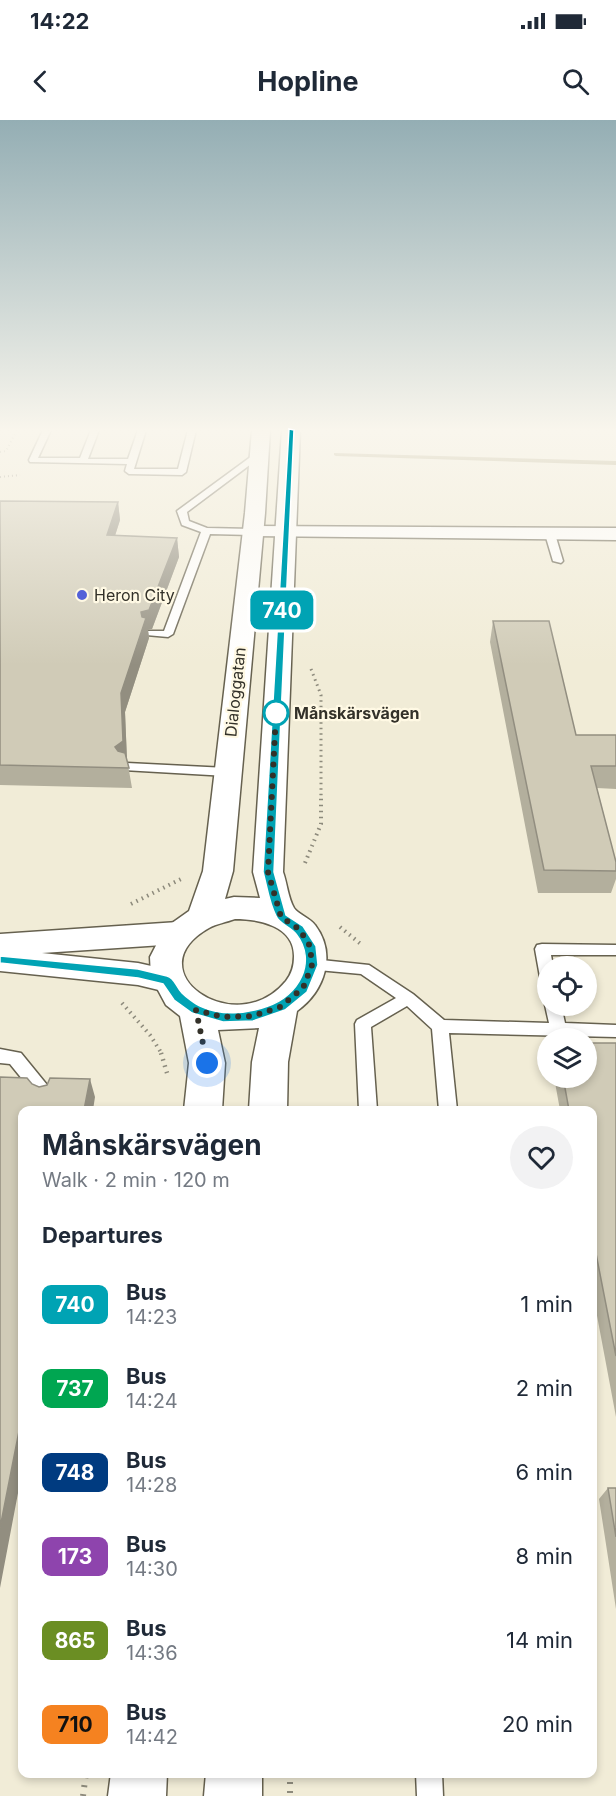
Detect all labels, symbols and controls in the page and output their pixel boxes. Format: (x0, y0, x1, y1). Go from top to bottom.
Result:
text: 14:22 (30, 8, 89, 34)
icon: back (24, 65, 57, 98)
text: Hopline (257, 65, 359, 98)
icon: search (559, 65, 592, 98)
place label: Heron City (94, 585, 175, 605)
marker: Heron City (75, 588, 89, 602)
line badge: 740 (248, 590, 316, 630)
text: 740 (262, 598, 302, 623)
street label: Dialoggatan (220, 646, 250, 738)
marker: Månskärsvägen (263, 700, 289, 726)
place label: Månskärsvägen (294, 703, 420, 723)
map controls (537, 956, 597, 1088)
button: locate (537, 956, 597, 1016)
button: layers (537, 1028, 597, 1088)
your location (192, 1048, 222, 1078)
button: heart (510, 1126, 573, 1189)
text: Månskärsvägen (42, 1128, 262, 1162)
text: Walk · 2 min · 120 m (42, 1168, 230, 1192)
text: Departures (42, 1222, 163, 1248)
text: Bus (126, 1279, 167, 1305)
text: 1 min (520, 1291, 573, 1317)
text: 740 (55, 1292, 95, 1317)
text: 14:23 (126, 1305, 177, 1329)
text: Bus (126, 1363, 167, 1389)
text: 2 min (516, 1375, 573, 1401)
text: 737 (56, 1376, 94, 1401)
text: 14:24 (126, 1389, 178, 1413)
text: Bus (126, 1447, 167, 1473)
text: 6 min (516, 1459, 573, 1485)
text: 748 (56, 1460, 94, 1485)
text: 14:28 (126, 1473, 177, 1497)
text: Bus (126, 1531, 167, 1557)
text: 8 min (516, 1543, 573, 1569)
text: 173 (58, 1544, 92, 1569)
text: 14:30 (126, 1557, 178, 1581)
text: Bus (126, 1615, 167, 1641)
text: 14 min (506, 1627, 573, 1653)
text: 865 (55, 1628, 95, 1653)
text: 14:36 (126, 1641, 178, 1665)
text: Bus (126, 1699, 167, 1725)
text: 20 min (502, 1711, 573, 1737)
text: 710 (57, 1712, 93, 1737)
text: 14:42 (126, 1725, 178, 1749)

